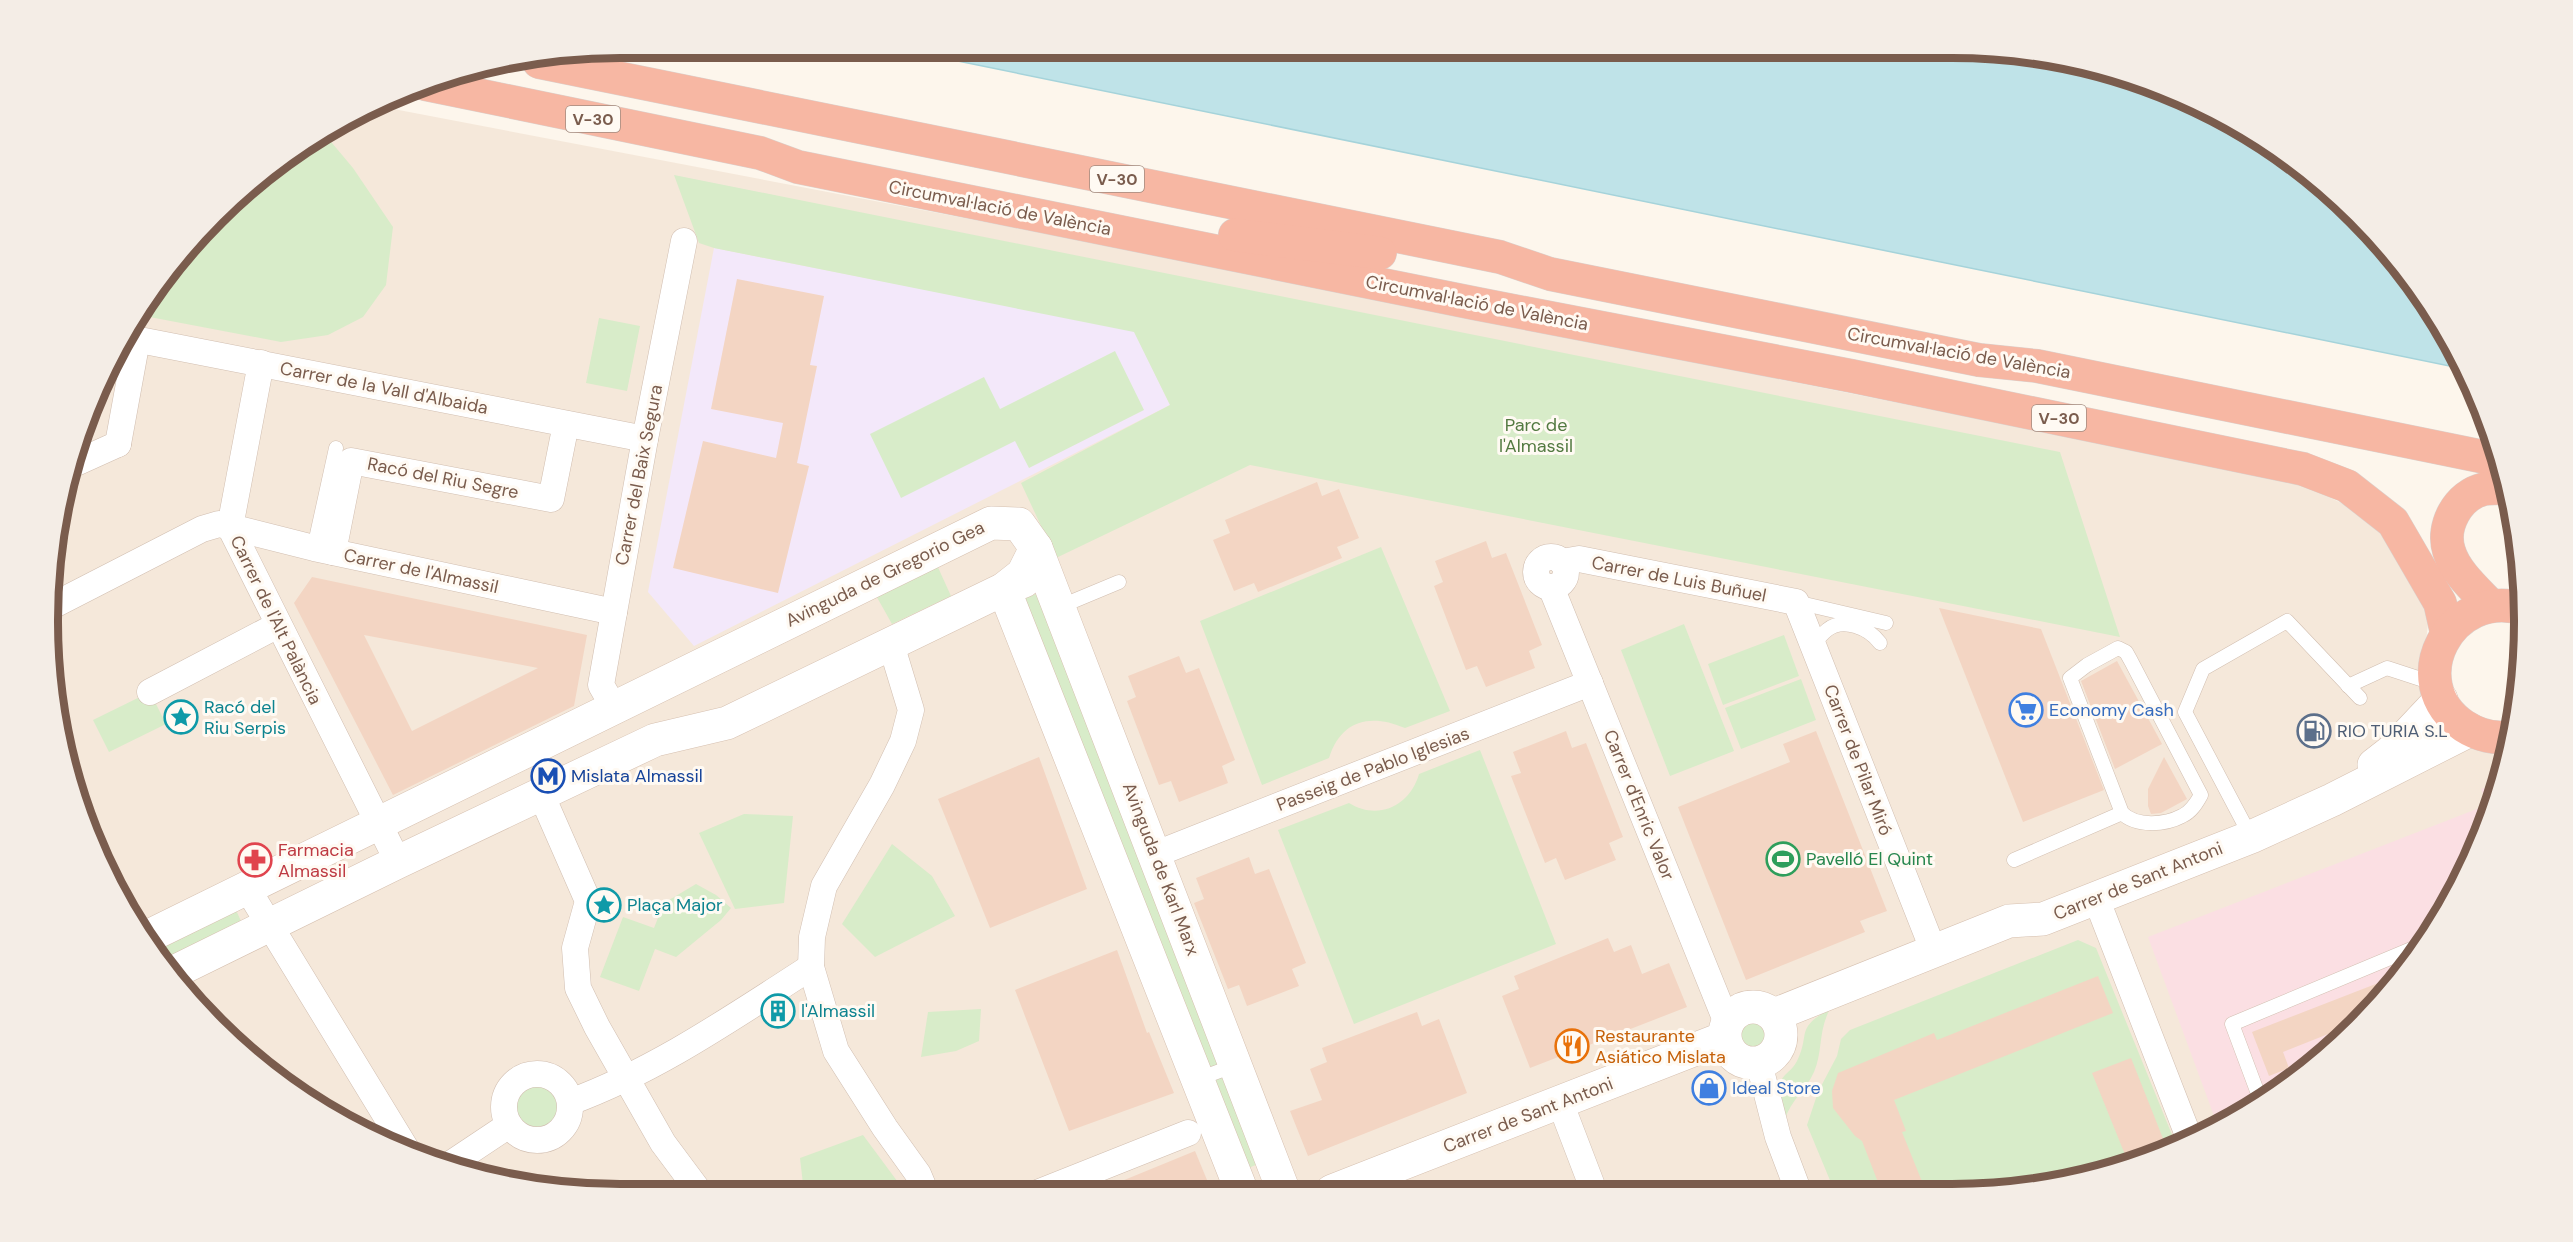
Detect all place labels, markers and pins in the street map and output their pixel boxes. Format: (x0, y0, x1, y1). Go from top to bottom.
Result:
supermarket icon: Economy Cash (2008, 692, 2044, 728)
place label: Racó del Riu Serpis (204, 695, 286, 740)
place label: Economy Cash (2049, 698, 2174, 722)
place icon: Racó del Riu Serpis (163, 699, 199, 735)
fuel station icon: RIO TURIA S.L (2296, 713, 2332, 749)
place label: RIO TURIA S.L (2337, 719, 2448, 743)
metro station icon: Mislata Almassil (530, 758, 566, 794)
place label: Mislata Almassil (571, 764, 703, 788)
place label: Farmacia Almassil (278, 838, 354, 883)
sports icon: Pavelló El Quint (1765, 841, 1801, 877)
pharmacy icon: Farmacia Almassil (237, 842, 273, 878)
place label: Pavelló El Quint (1806, 847, 1933, 871)
place icon: Plaça Major (586, 887, 622, 923)
place label: Plaça Major (627, 893, 723, 917)
building icon: l'Almassil (760, 993, 796, 1029)
place label: l'Almassil (801, 999, 875, 1023)
place label: Restaurante Asiático Mislata (1595, 1024, 1726, 1069)
restaurant icon: Restaurante Asiático Mislata (1554, 1028, 1590, 1064)
shop icon: Ideal Store (1691, 1070, 1727, 1106)
place label: Ideal Store (1732, 1076, 1821, 1100)

